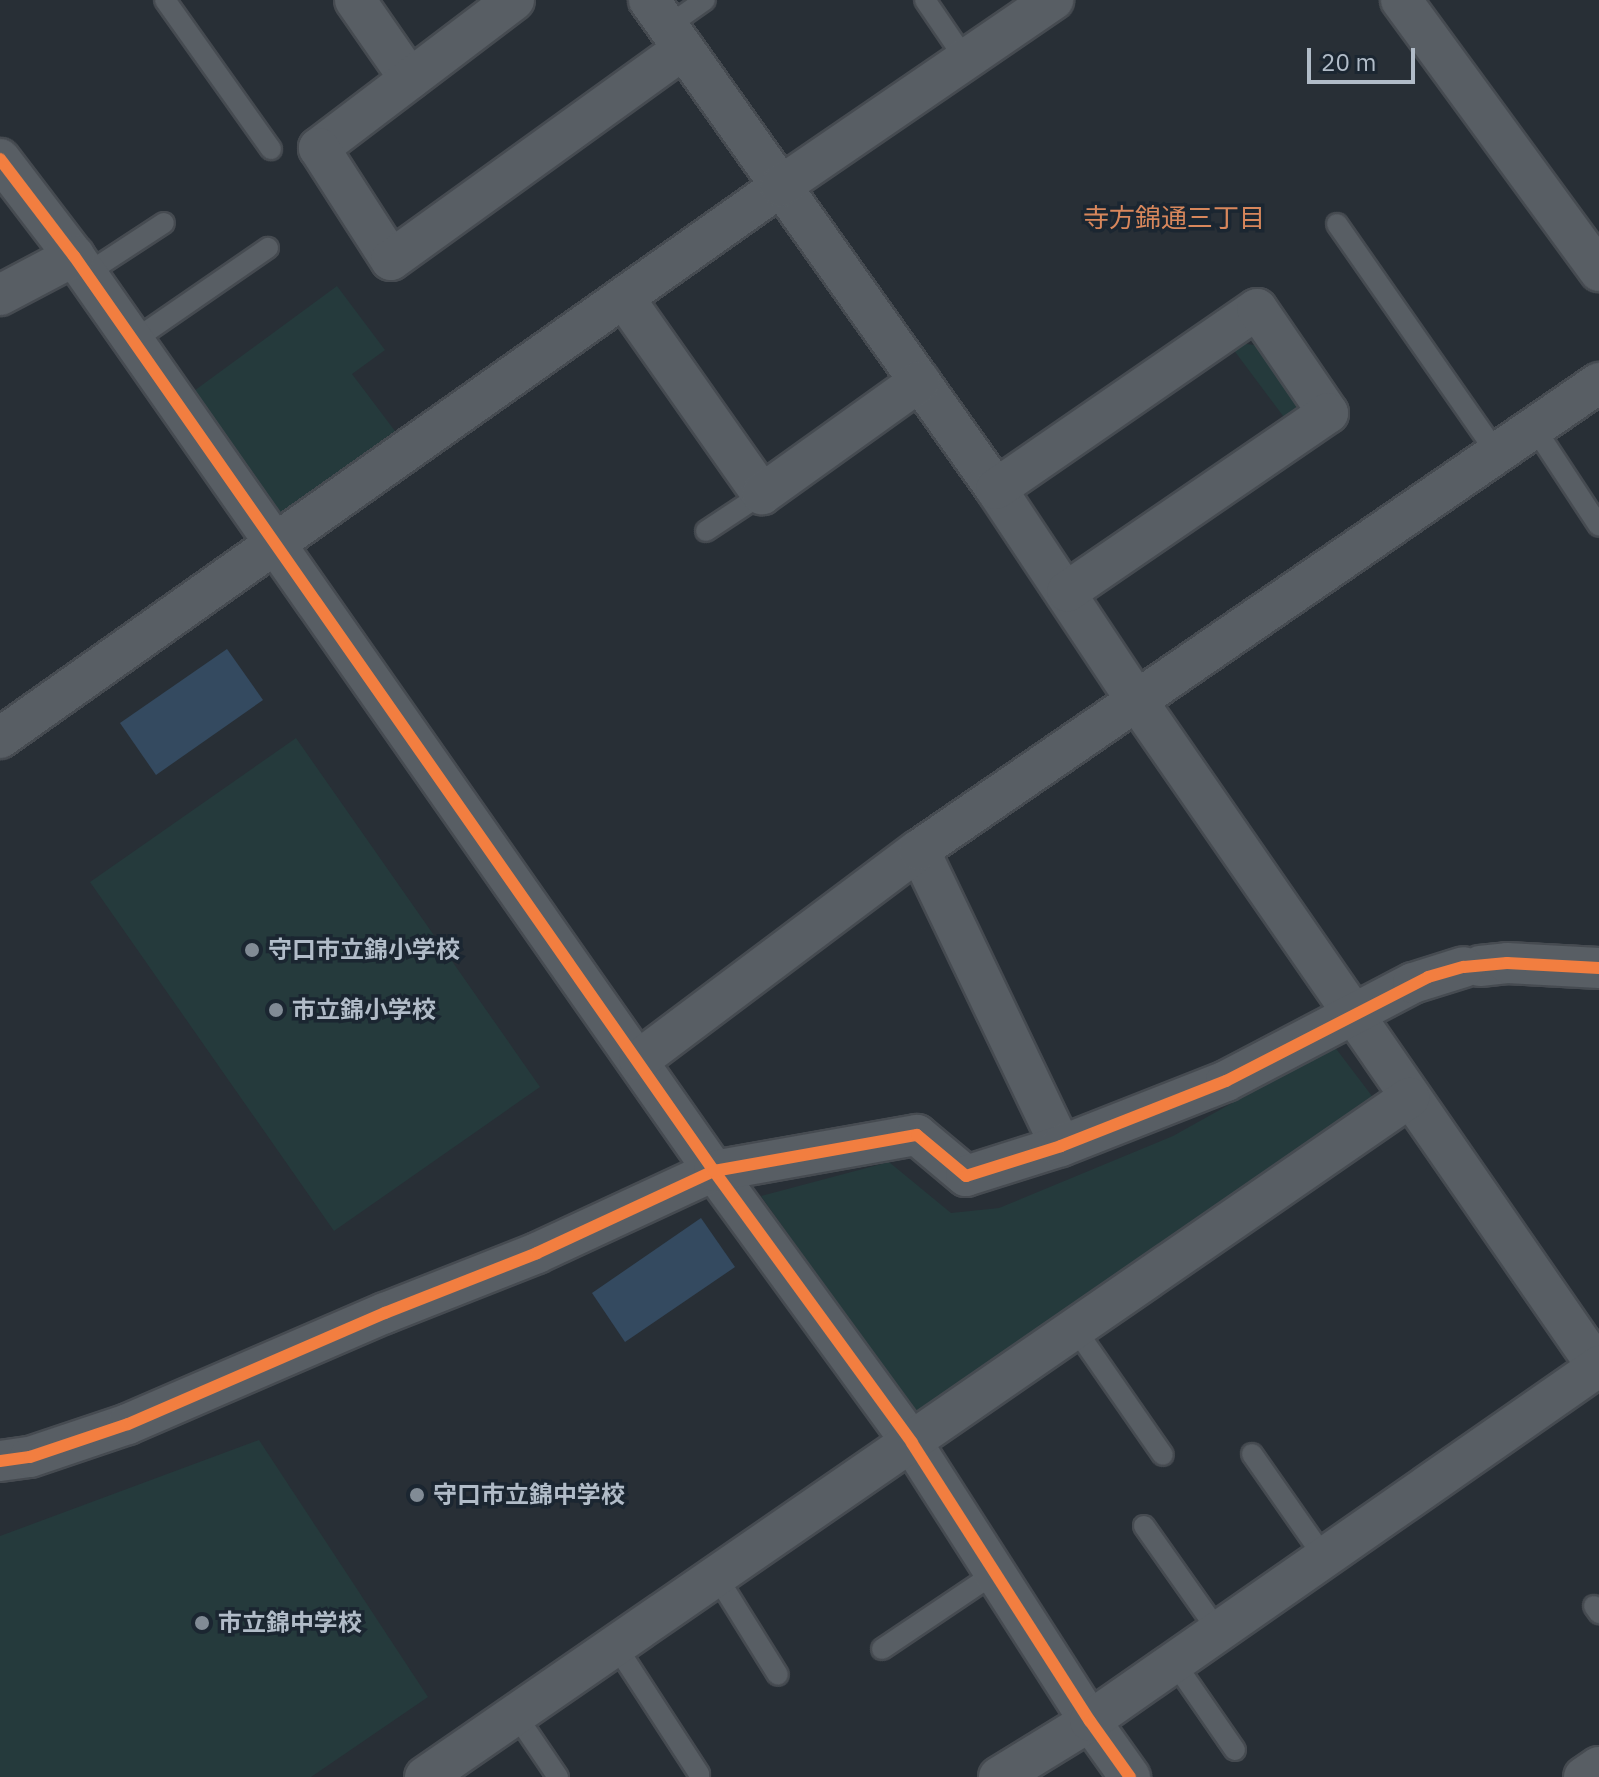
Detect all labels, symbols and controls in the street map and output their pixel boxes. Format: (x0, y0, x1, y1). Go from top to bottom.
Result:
scale bar (1311, 32, 1419, 82)
text: 20 m (1321, 46, 1376, 78)
district label: 寺方錦通三丁目 (1083, 202, 1265, 234)
place label: 守口市立錦小学校 (268, 936, 460, 964)
marker: 守口市立錦小学校 (243, 941, 261, 959)
place label: 市立錦小学校 (292, 996, 436, 1024)
marker: 市立錦小学校 (267, 1001, 285, 1019)
place label: 守口市立錦中学校 (433, 1481, 625, 1509)
marker: 守口市立錦中学校 (408, 1486, 426, 1504)
place label: 市立錦中学校 (218, 1609, 362, 1637)
marker: 市立錦中学校 (193, 1614, 211, 1632)

